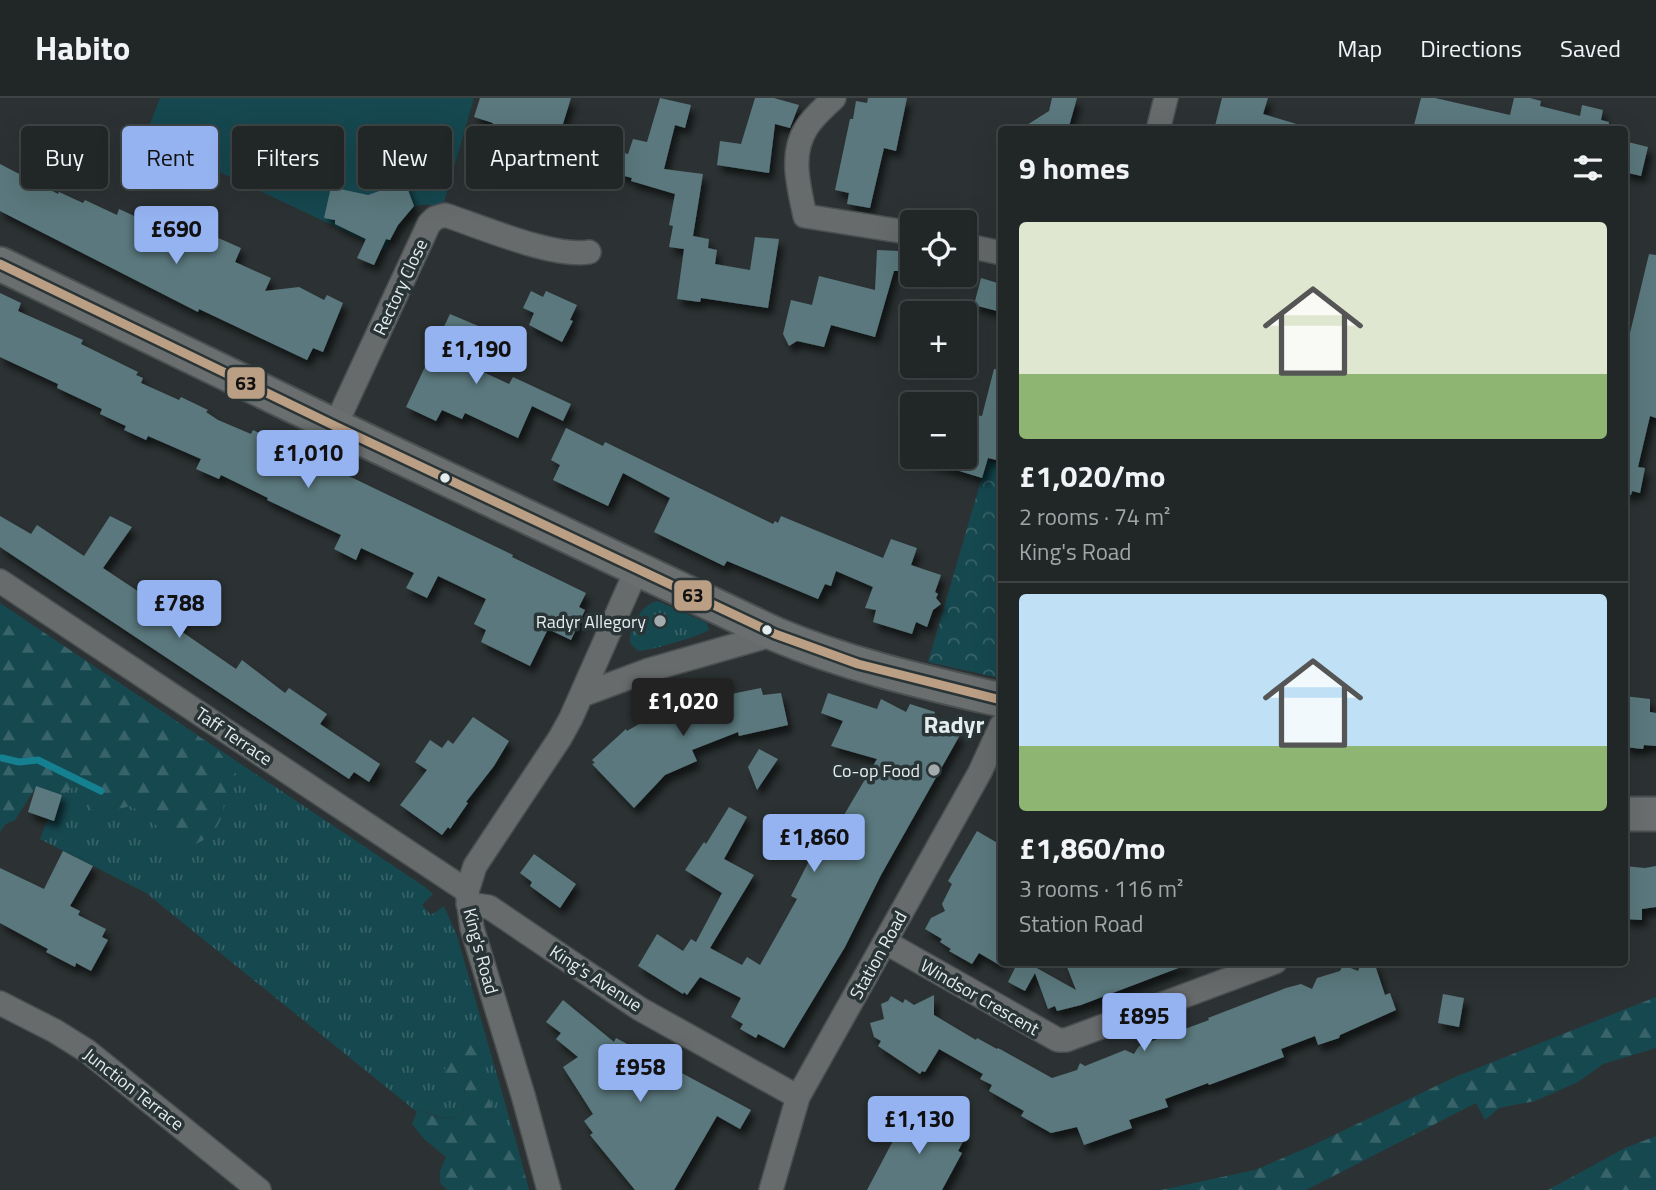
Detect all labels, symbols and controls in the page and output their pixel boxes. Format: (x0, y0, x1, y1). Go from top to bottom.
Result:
text: Habito (35, 23, 130, 73)
text: Map (1337, 30, 1382, 66)
text: Directions (1420, 30, 1522, 66)
text: Saved (1560, 30, 1621, 66)
chip: Buy (21, 126, 108, 189)
chip: Rent (122, 126, 218, 189)
chip: Filters (232, 126, 344, 189)
chip: New (358, 126, 452, 189)
chip: Apartment (466, 126, 623, 189)
text: 9 homes (1019, 145, 1130, 191)
icon: filters (1569, 149, 1607, 187)
pin: £690 (135, 206, 217, 266)
map controls (900, 210, 977, 469)
button: locate (900, 210, 977, 287)
text: £690 (150, 211, 202, 246)
street label: Rectory Close (366, 234, 434, 340)
icon: home (1250, 268, 1376, 394)
button: + (900, 301, 977, 378)
pin: £1,190 (419, 327, 533, 386)
text: £1,190 (441, 331, 511, 366)
line badge: 63 (226, 366, 266, 400)
text: 63 (235, 368, 257, 397)
button: − (900, 392, 977, 469)
pin: £1,010 (251, 430, 365, 490)
text: £1,010 (273, 435, 343, 470)
text: £1,020/mo (1019, 453, 1165, 499)
unlabelled marker (438, 471, 452, 485)
text: 2 rooms · 74 m² (1019, 499, 1170, 534)
text: King's Road (1019, 534, 1132, 569)
line badge: 63 (673, 579, 713, 612)
pin: £788 (138, 580, 220, 640)
text: 63 (682, 580, 704, 609)
text: £788 (153, 585, 205, 620)
place label: Radyr Allegory (536, 608, 646, 635)
marker: Radyr Allegory (652, 613, 668, 629)
unlabelled marker (760, 623, 774, 637)
icon: home (1250, 640, 1376, 766)
pin: £1,020 (626, 678, 740, 738)
text: £1,020 (648, 683, 718, 718)
street label: Taff Terrace (190, 700, 278, 772)
district label: Radyr (923, 706, 985, 742)
place label: Co-op Food (832, 757, 920, 784)
marker: Co-op Food (926, 762, 942, 778)
pin: £1,860 (757, 814, 871, 874)
text: £1,860 (779, 819, 849, 854)
text: £1,860/mo (1019, 825, 1165, 871)
text: 3 rooms · 116 m² (1019, 871, 1183, 906)
street label: King's Road (457, 905, 505, 997)
street label: Station Road (843, 906, 913, 1004)
text: Station Road (1019, 906, 1143, 941)
street label: King's Avenue (544, 938, 648, 1018)
street label: Windsor Crescent (916, 952, 1045, 1042)
pin: £895 (1103, 993, 1185, 1053)
text: £895 (1118, 998, 1170, 1033)
street label: Junction Terrace (78, 1041, 190, 1137)
pin: £958 (599, 1044, 681, 1104)
text: £958 (614, 1049, 666, 1084)
pin: £1,130 (862, 1096, 976, 1156)
text: £1,130 (884, 1101, 954, 1136)

